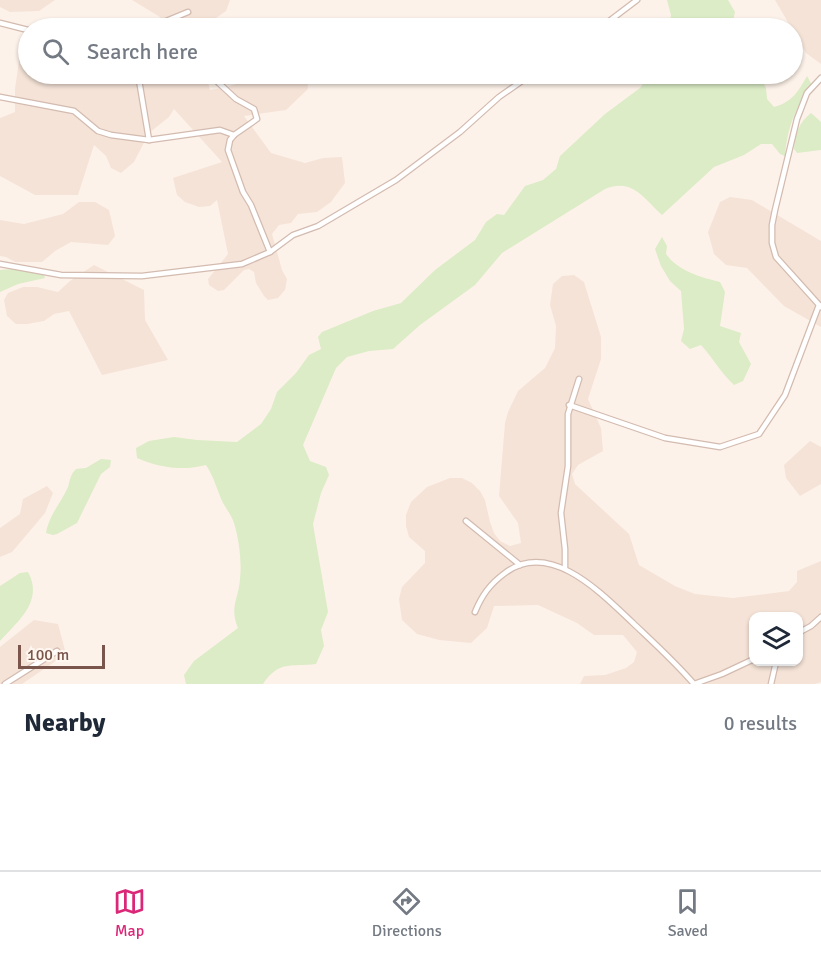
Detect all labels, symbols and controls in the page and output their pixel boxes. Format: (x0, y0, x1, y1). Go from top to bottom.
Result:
search box (18, 18, 803, 84)
icon: search (39, 35, 72, 68)
text: Search here (87, 38, 198, 65)
map controls (749, 612, 803, 666)
button: layers (749, 612, 803, 666)
scale bar (18, 642, 105, 670)
text: 100 m (27, 645, 69, 665)
text: Nearby (24, 707, 105, 739)
text: 0 results (724, 711, 797, 736)
tab: Map (113, 885, 146, 941)
tab: Directions (372, 885, 442, 941)
tab: Saved (668, 885, 708, 941)

